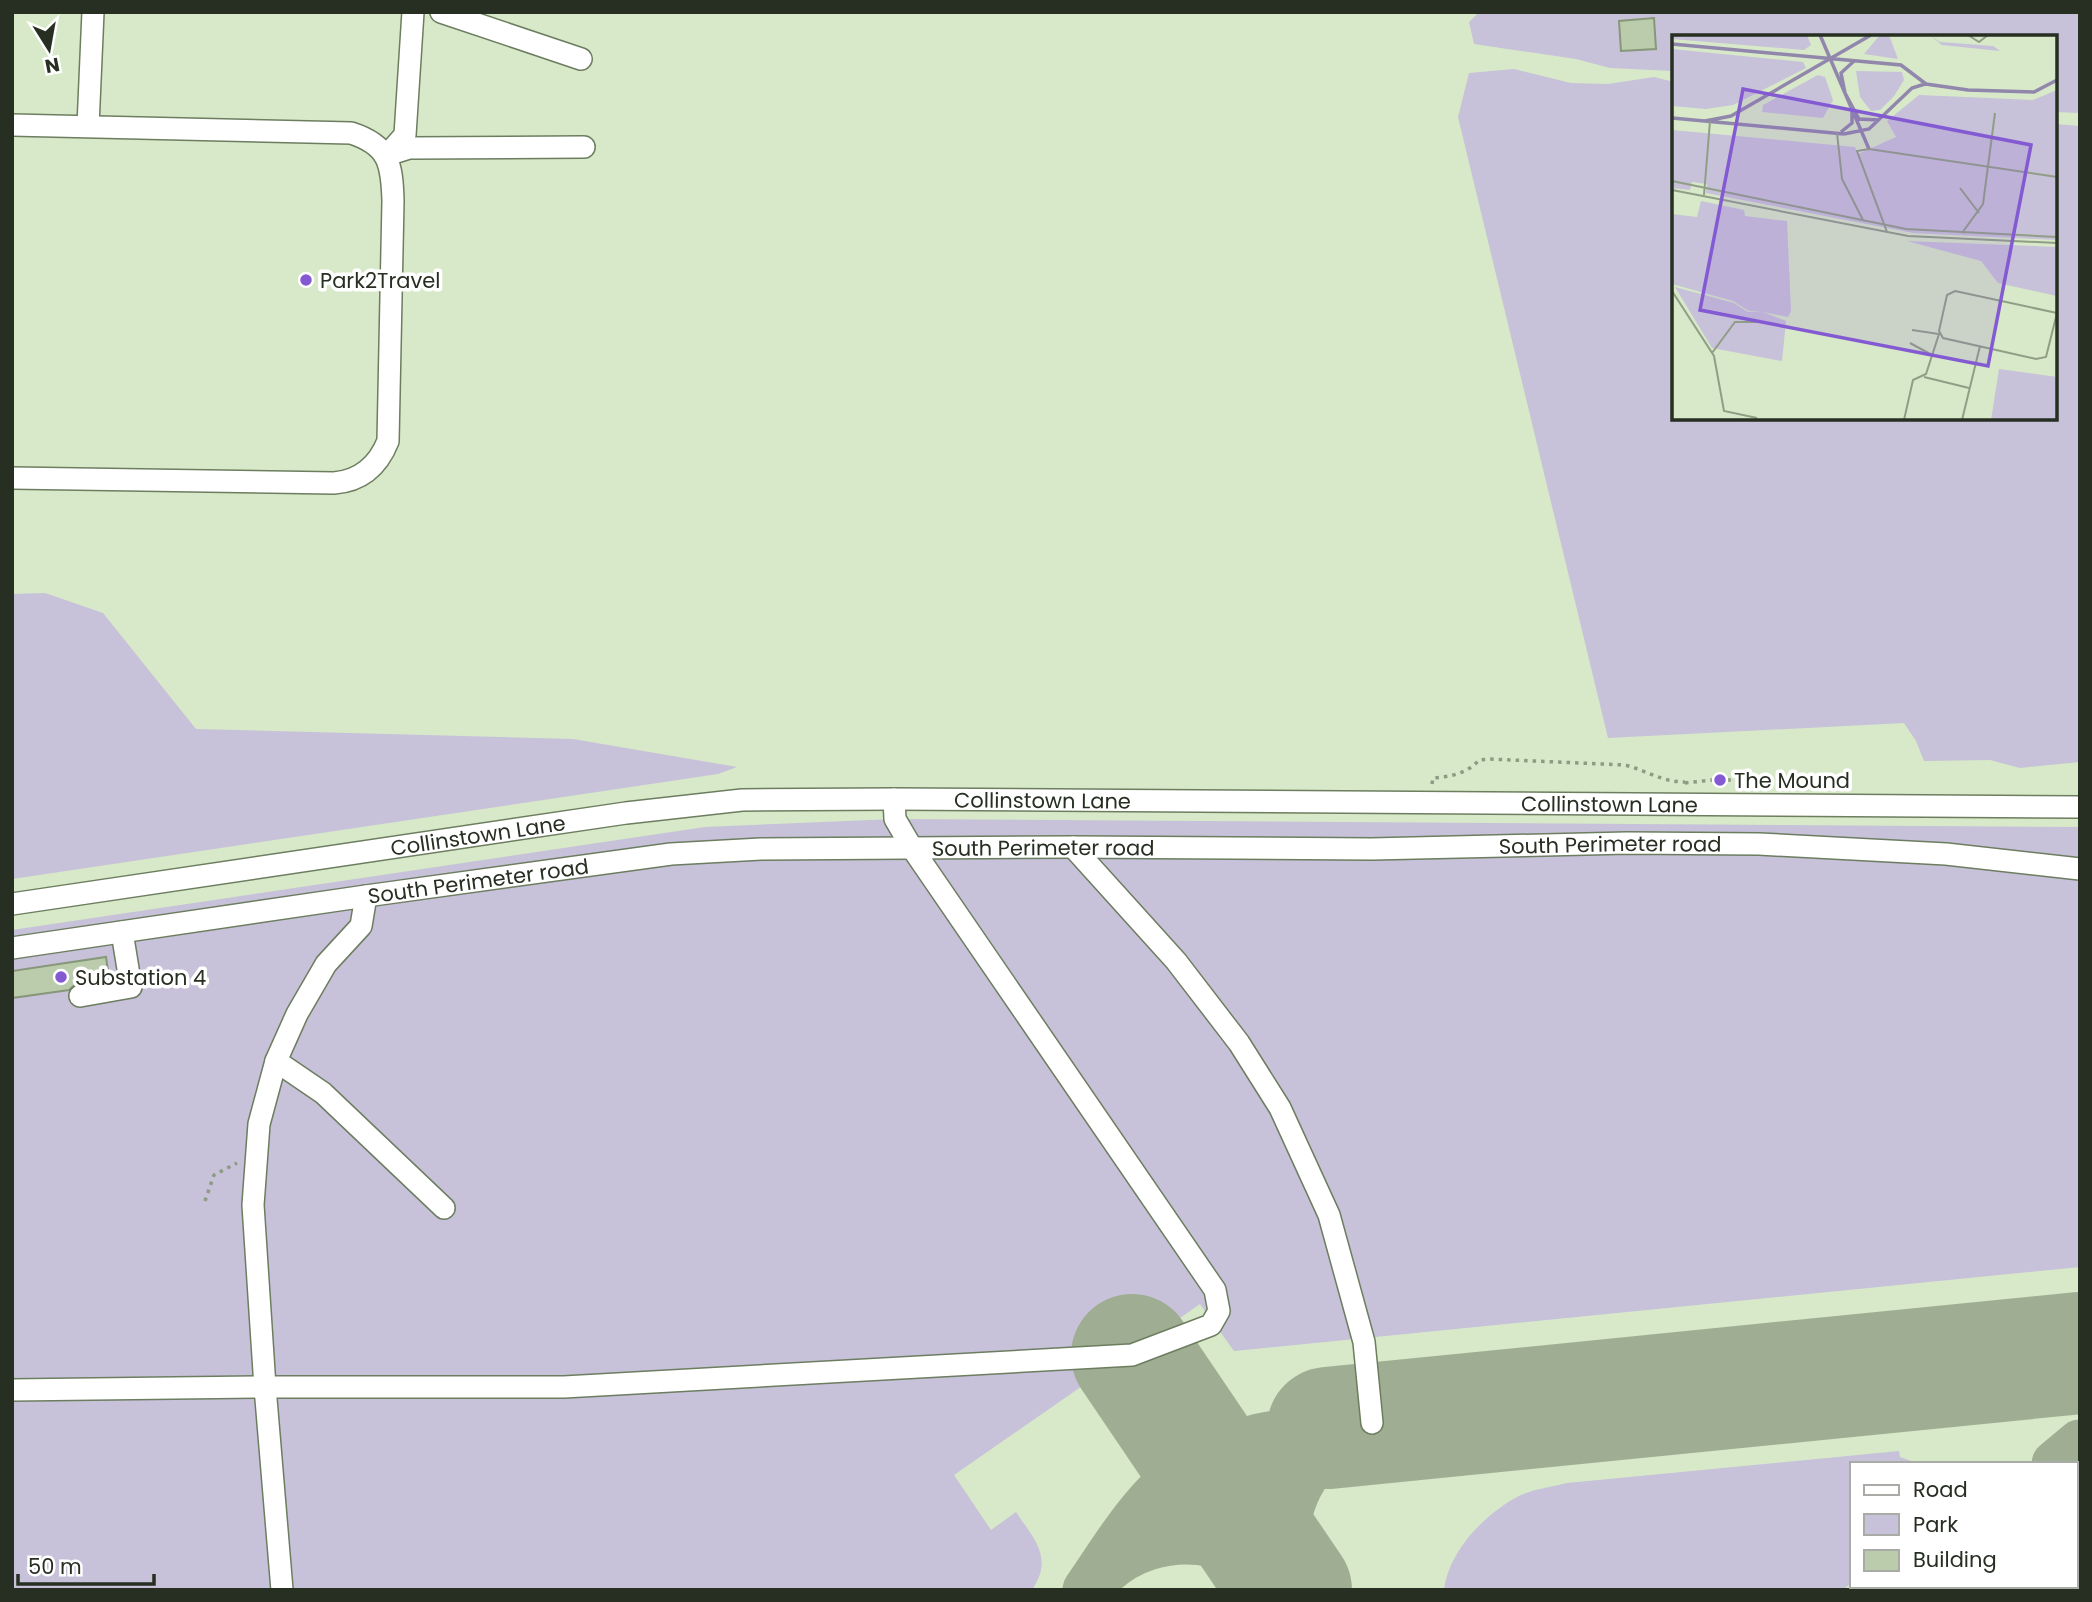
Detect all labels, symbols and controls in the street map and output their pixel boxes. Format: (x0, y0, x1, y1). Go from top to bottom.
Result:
north arrow (14, 14, 84, 84)
inset map (1672, 35, 2057, 420)
text: N (43, 51, 62, 80)
place label: Park2Travel (320, 266, 440, 295)
marker: Park2Travel (298, 272, 314, 288)
place label: The Mound (1734, 766, 1850, 795)
marker: The Mound (1712, 772, 1728, 788)
street label: Collinstown Lane (954, 785, 1131, 815)
street label: Collinstown Lane (1521, 789, 1698, 819)
street label: Collinstown Lane (388, 808, 567, 862)
street label: South Perimeter road (1498, 828, 1722, 861)
street label: South Perimeter road (932, 832, 1155, 862)
street label: South Perimeter road (366, 851, 590, 910)
place label: Substation 4 (75, 963, 206, 992)
marker: Substation 4 (53, 969, 69, 985)
legend (1850, 1462, 2078, 1588)
text: Road (1913, 1475, 1968, 1504)
text: Park (1913, 1510, 1958, 1539)
scale bar (18, 1542, 154, 1586)
text: Building (1913, 1545, 1997, 1574)
text: 50 m (28, 1552, 82, 1581)

